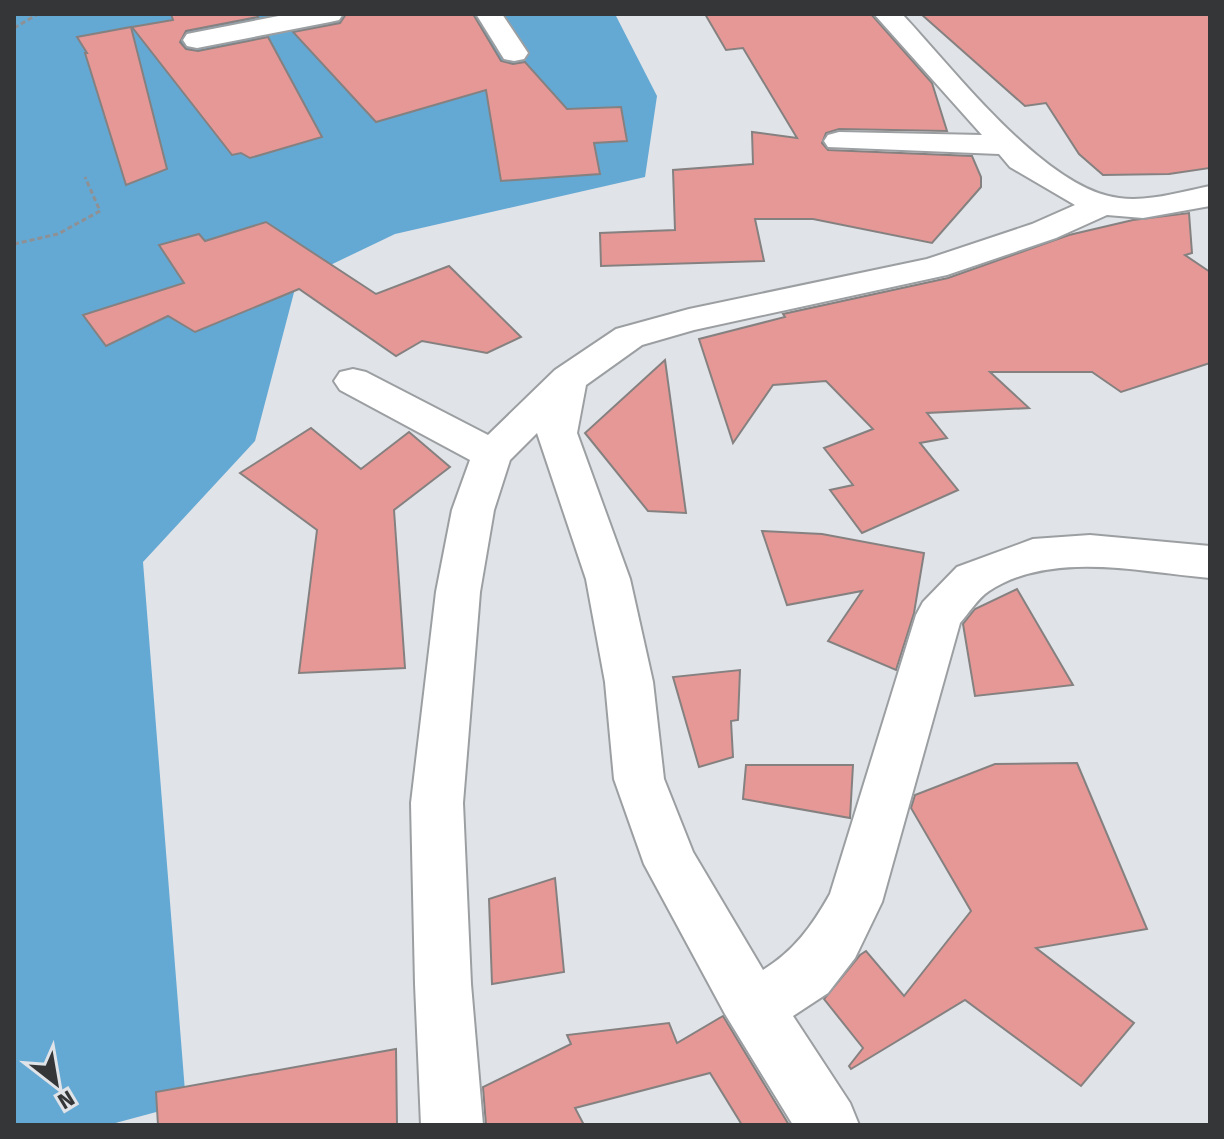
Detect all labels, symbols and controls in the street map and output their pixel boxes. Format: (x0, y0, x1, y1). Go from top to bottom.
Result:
north arrow (16, 1043, 96, 1123)
text: N (53, 1084, 79, 1115)

